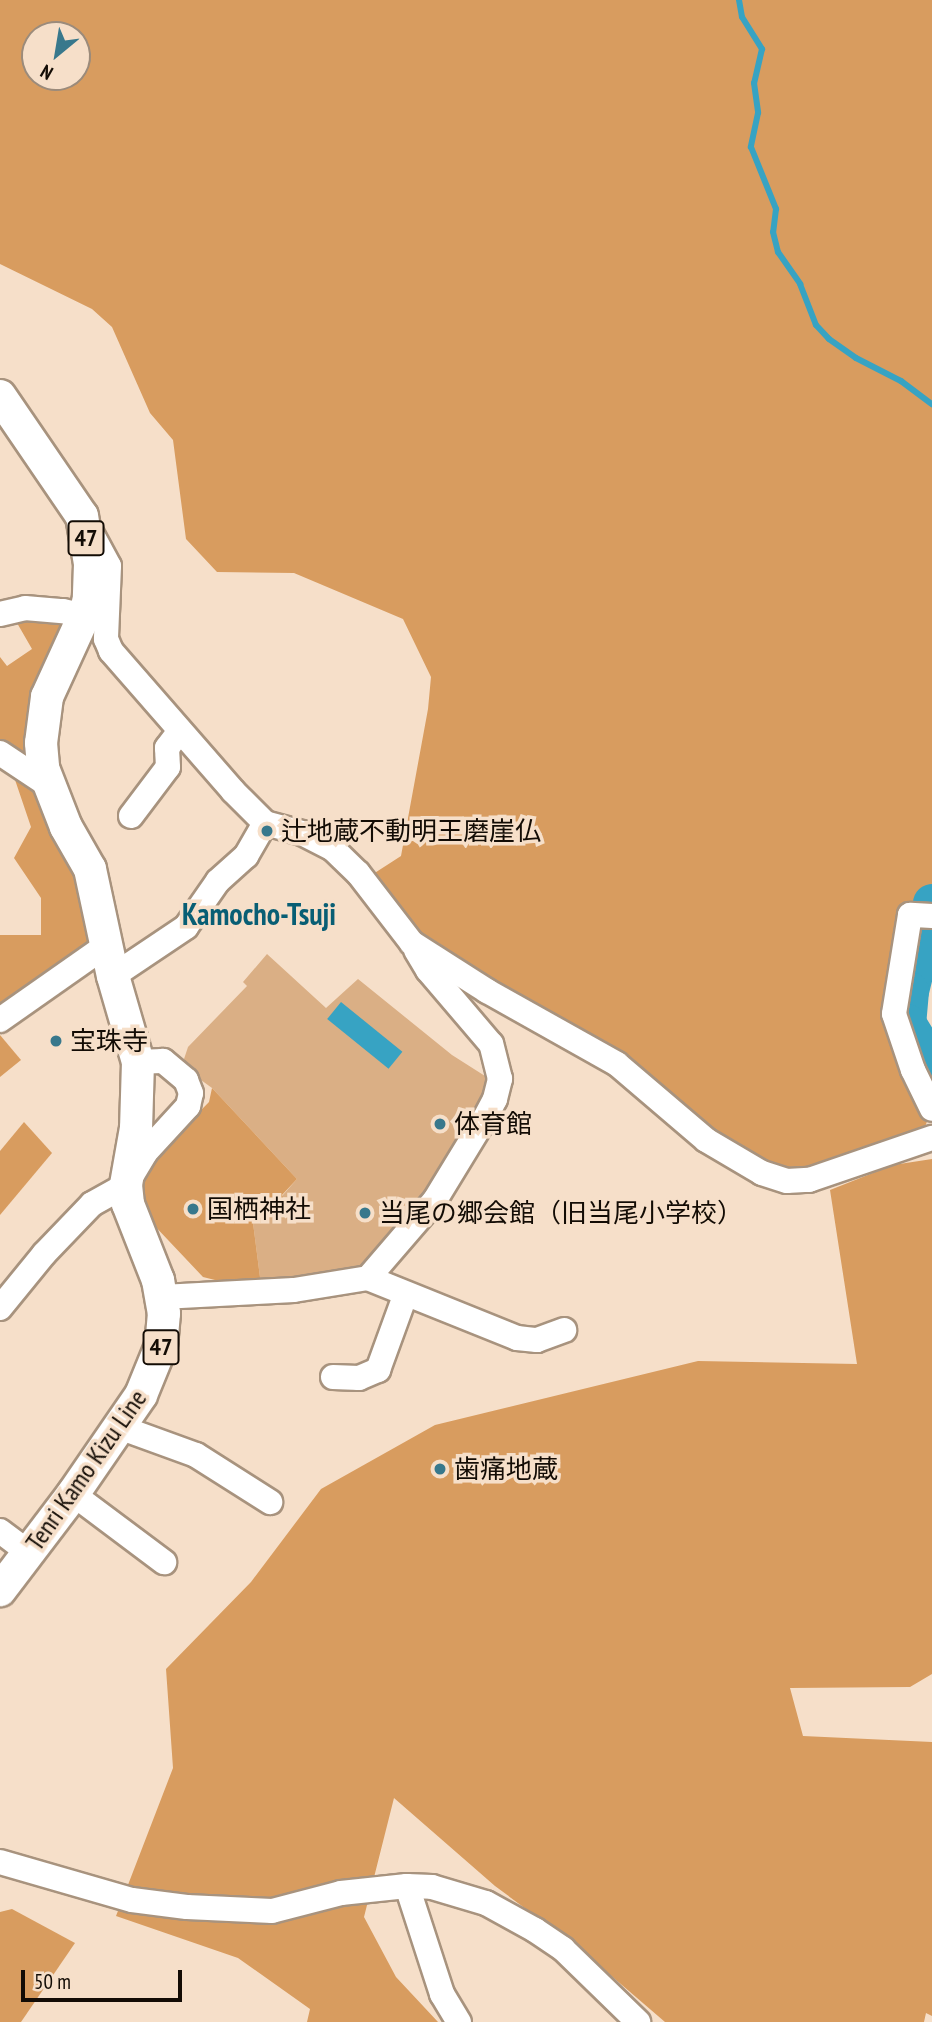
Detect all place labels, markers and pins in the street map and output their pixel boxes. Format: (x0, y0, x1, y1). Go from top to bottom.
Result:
place label: 辻地蔵不動明王磨崖仏 (281, 815, 541, 847)
marker: 辻地蔵不動明王磨崖仏 (259, 823, 275, 839)
place label: 宝珠寺 (70, 1025, 148, 1057)
marker: 宝珠寺 (48, 1033, 64, 1049)
place label: 体育館 (454, 1108, 532, 1140)
marker: 体育館 (432, 1116, 448, 1132)
place label: 国栖神社 (207, 1193, 311, 1225)
place label: 当尾の郷会館（旧当尾小学校） (379, 1197, 743, 1229)
marker: 国栖神社 (185, 1201, 201, 1217)
marker: 当尾の郷会館（旧当尾小学校） (357, 1205, 373, 1221)
place label: 歯痛地蔵 (454, 1453, 558, 1485)
marker: 歯痛地蔵 (432, 1461, 448, 1477)

